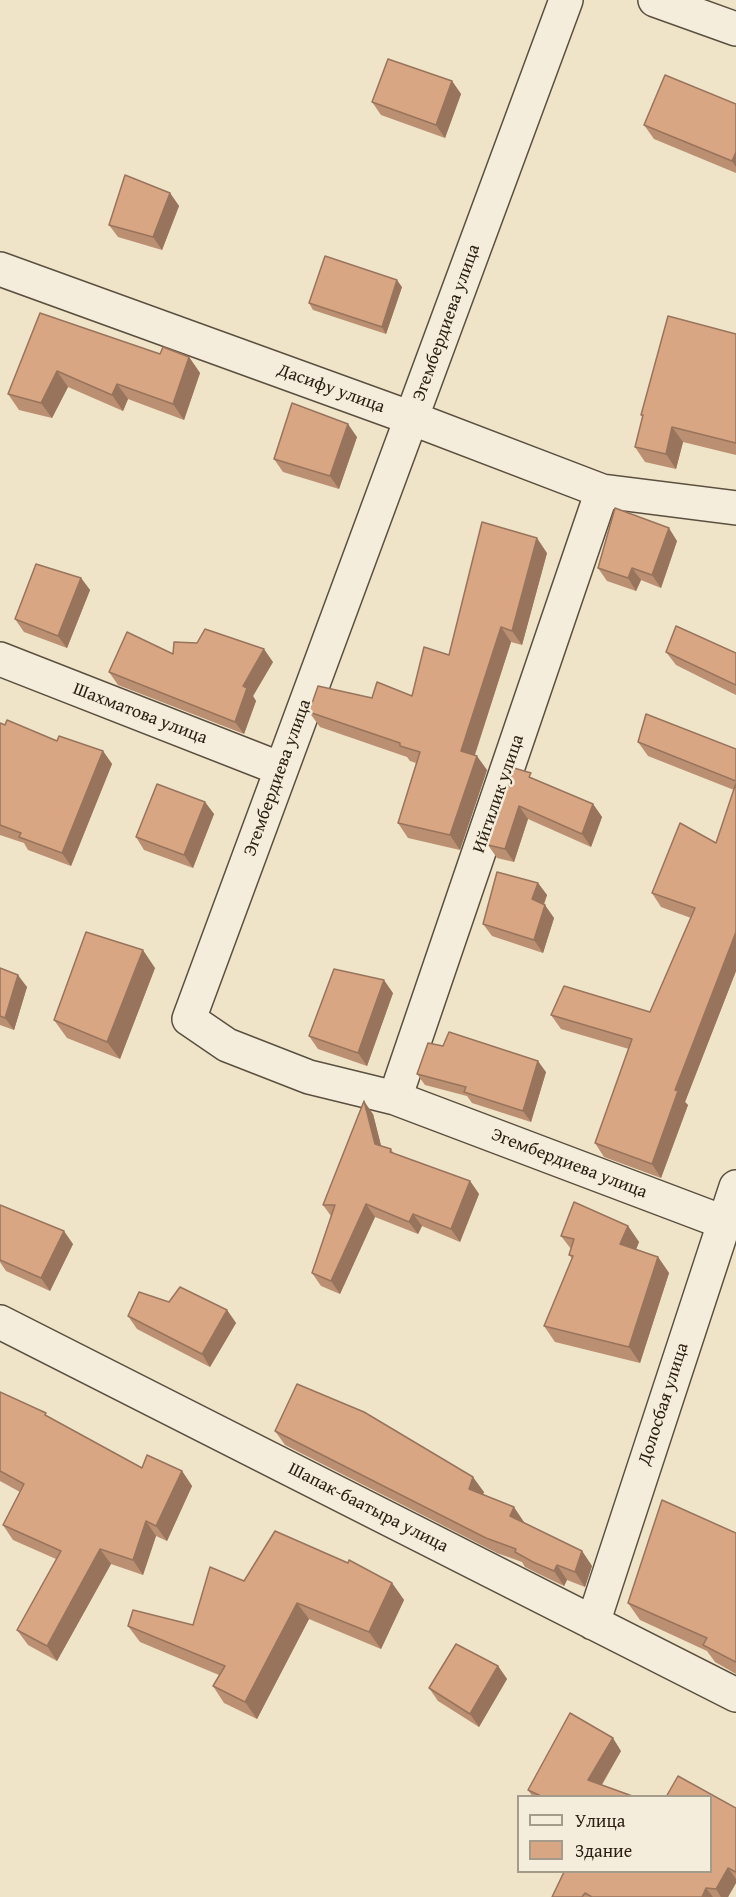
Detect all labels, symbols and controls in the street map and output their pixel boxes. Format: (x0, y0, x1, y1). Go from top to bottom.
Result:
street label: Эгембердиева улица (409, 242, 485, 404)
street label: Дасифу улица (274, 360, 388, 418)
street label: Шахматова улица (70, 678, 210, 750)
street label: Эгембердиева улица (240, 697, 316, 859)
street label: Ийгилик улица (469, 732, 529, 856)
street label: Эгембердиева улица (488, 1124, 650, 1204)
street label: Долосбая улица (634, 1340, 694, 1468)
street label: Шапак-баатыра улица (284, 1458, 452, 1558)
legend (517, 1795, 712, 1873)
text: Улица (575, 1807, 625, 1834)
text: Здание (575, 1837, 632, 1864)

